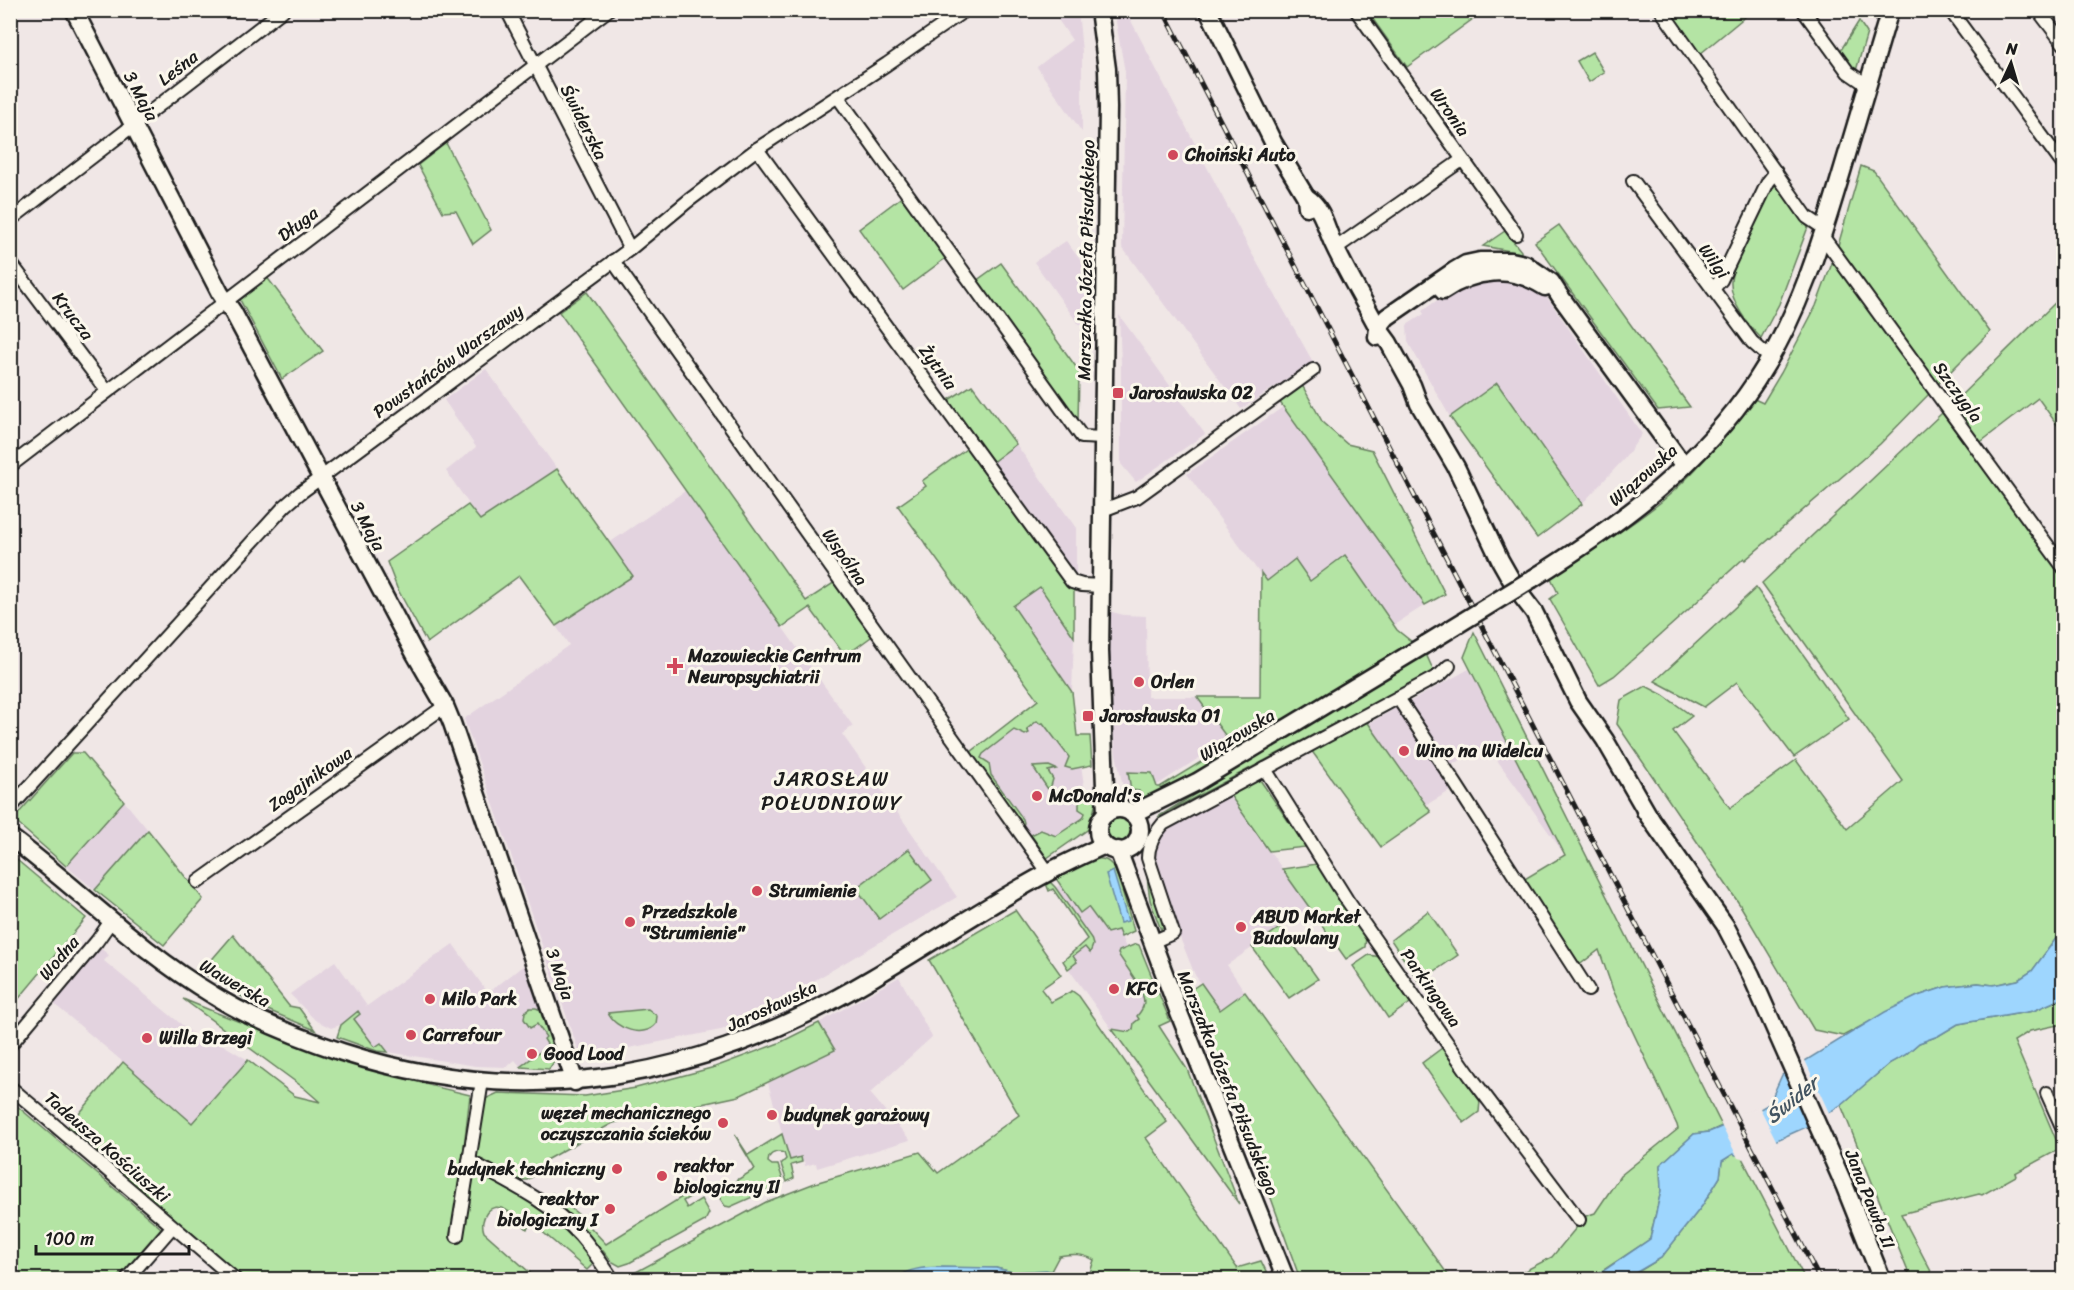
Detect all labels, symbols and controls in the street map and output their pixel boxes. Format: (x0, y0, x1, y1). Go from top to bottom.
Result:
north arrow (1981, 33, 2041, 93)
text: N (2004, 34, 2019, 63)
street label: Leśna (151, 41, 206, 94)
street label: 3 Maja (114, 65, 168, 128)
street label: Świderska (551, 78, 617, 166)
street label: Wronia (1421, 81, 1479, 143)
street label: Marszałka Józefa Piłsudskiego (1068, 139, 1104, 381)
place label: Choiński Auto (1184, 139, 1296, 171)
marker: Choiński Auto (1166, 148, 1180, 162)
street label: Długa (271, 197, 326, 250)
street label: Wilgi (1690, 236, 1739, 287)
street label: Krucza (44, 285, 103, 348)
street label: Powstańców Warszawy (366, 295, 531, 427)
street label: Żytnia (910, 337, 966, 398)
street label: Szczygla (1924, 354, 1992, 430)
place label: Jarosławska 02 (1129, 377, 1254, 409)
marker: Jarosławska 02 (1111, 386, 1125, 400)
street label: Wiązowska (1601, 435, 1685, 515)
street label: 3 Maja (341, 495, 395, 558)
street label: Wspólna (813, 521, 877, 593)
place label: Mazowieckie Centrum Neuropsychiatrii (687, 640, 861, 693)
marker: Mazowieckie Centrum Neuropsychiatrii (666, 657, 684, 675)
place label: Orlen (1151, 666, 1194, 698)
marker: Orlen (1132, 675, 1146, 689)
place label: Jarosławska 01 (1099, 700, 1221, 732)
street label: Wiązowska (1193, 700, 1281, 770)
marker: Jarosławska 01 (1081, 709, 1095, 723)
place label: Wino na Widelcu (1416, 735, 1543, 767)
street label: Zagajnikowa (261, 737, 360, 820)
marker: Wino na Widelcu (1397, 744, 1411, 758)
district label: JAROSŁAW POŁUDNIOWY (761, 760, 903, 822)
place label: McDonald's (1048, 780, 1142, 812)
marker: McDonald's (1030, 789, 1044, 803)
place label: Strumienie (768, 875, 857, 907)
marker: Strumienie (750, 884, 764, 898)
place label: Przedszkole "Strumienie" (642, 896, 746, 949)
place label: ABUD Market Budowlany (1252, 901, 1362, 954)
marker: Przedszkole "Strumienie" (623, 915, 637, 929)
marker: ABUD Market Budowlany (1234, 920, 1248, 934)
street label: Wodna (30, 927, 88, 988)
street label: Parkingowa (1392, 942, 1470, 1034)
street label: 3 Maja (536, 944, 584, 1005)
street label: Wawerska (193, 950, 277, 1016)
street label: Marszałka Józefa Piłsudskiego (1168, 965, 1288, 1201)
street label: Jarosławska (721, 971, 822, 1041)
place label: KFC (1125, 973, 1158, 1005)
marker: KFC (1107, 982, 1121, 996)
place label: Milo Park (441, 983, 518, 1015)
marker: Milo Park (423, 992, 437, 1006)
place label: Carrefour (422, 1019, 503, 1051)
place label: Willa Brzegi (159, 1022, 253, 1054)
marker: Carrefour (404, 1028, 418, 1042)
marker: Willa Brzegi (140, 1031, 154, 1045)
place label: Good Lood (543, 1038, 625, 1070)
marker: Good Lood (525, 1047, 539, 1061)
water label: Świder (1757, 1065, 1830, 1133)
street label: Tadeusza Kościuszki (37, 1083, 178, 1212)
place label: węzeł mechanicznego oczyszczania ścieków (541, 1097, 712, 1150)
place label: budynek garażowy (783, 1099, 930, 1131)
marker: budynek garażowy (765, 1108, 779, 1122)
marker: węzeł mechanicznego oczyszczania ścieków (716, 1116, 730, 1130)
street label: Jana Pawła II (1835, 1143, 1905, 1254)
place label: reaktor biologiczny II (673, 1150, 781, 1203)
place label: budynek techniczny (447, 1153, 606, 1185)
marker: budynek techniczny (610, 1162, 624, 1176)
marker: reaktor biologiczny II (655, 1169, 669, 1183)
place label: reaktor biologiczny I (496, 1183, 600, 1236)
marker: reaktor biologiczny I (603, 1202, 617, 1216)
scale bar (36, 1218, 189, 1256)
text: 100 m (45, 1223, 94, 1255)

